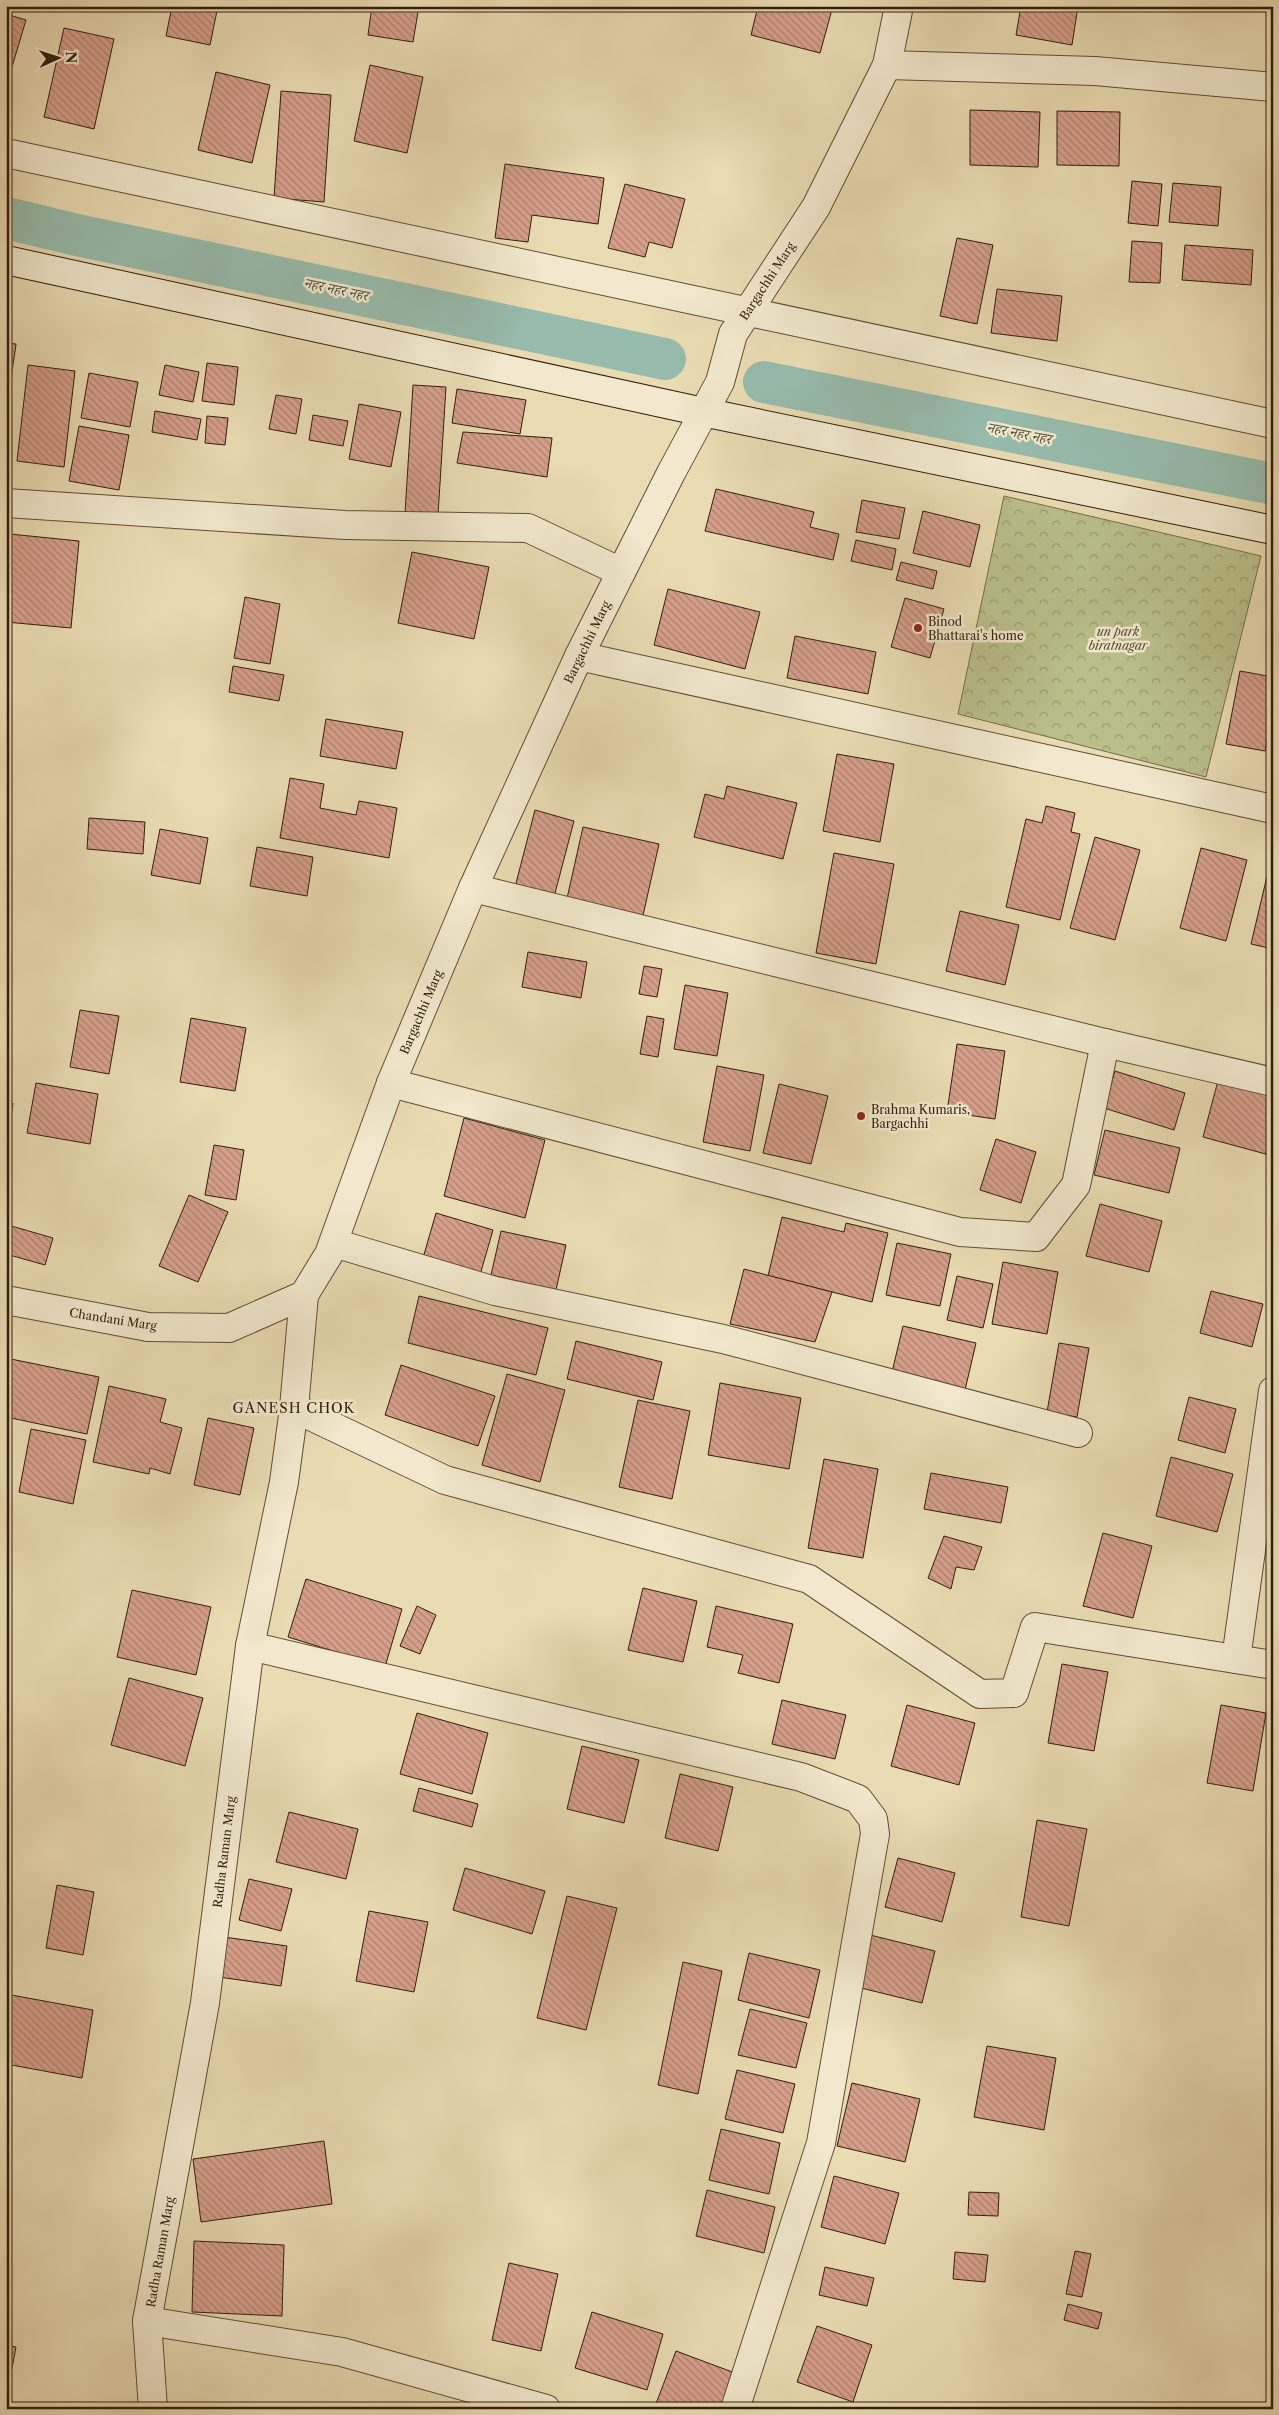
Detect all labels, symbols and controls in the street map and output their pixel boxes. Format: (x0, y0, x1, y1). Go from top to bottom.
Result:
north arrow (32, 32, 82, 82)
text: N (62, 51, 80, 64)
street label: Bargachhi Marg (736, 239, 798, 323)
water label: नहर नहर नहर (302, 273, 372, 305)
water label: नहर नहर नहर (985, 418, 1055, 449)
street label: Bargachhi Marg (560, 598, 614, 686)
place label: Binod Bhattarai's home (928, 614, 1024, 643)
marker: Binod Bhattarai's home (912, 622, 924, 634)
park label: un park biratnagar (1089, 624, 1149, 653)
street label: Bargachhi Marg (396, 967, 446, 1056)
place label: Brahma Kumaris, Bargachhi (871, 1102, 970, 1131)
marker: Brahma Kumaris, Bargachhi (855, 1110, 867, 1122)
street label: Chandani Marg (68, 1305, 158, 1333)
district label: GANESH CHOK (233, 1399, 355, 1417)
street label: Radha Raman Marg (210, 1795, 238, 1909)
street label: Radha Raman Marg (143, 2195, 177, 2309)

